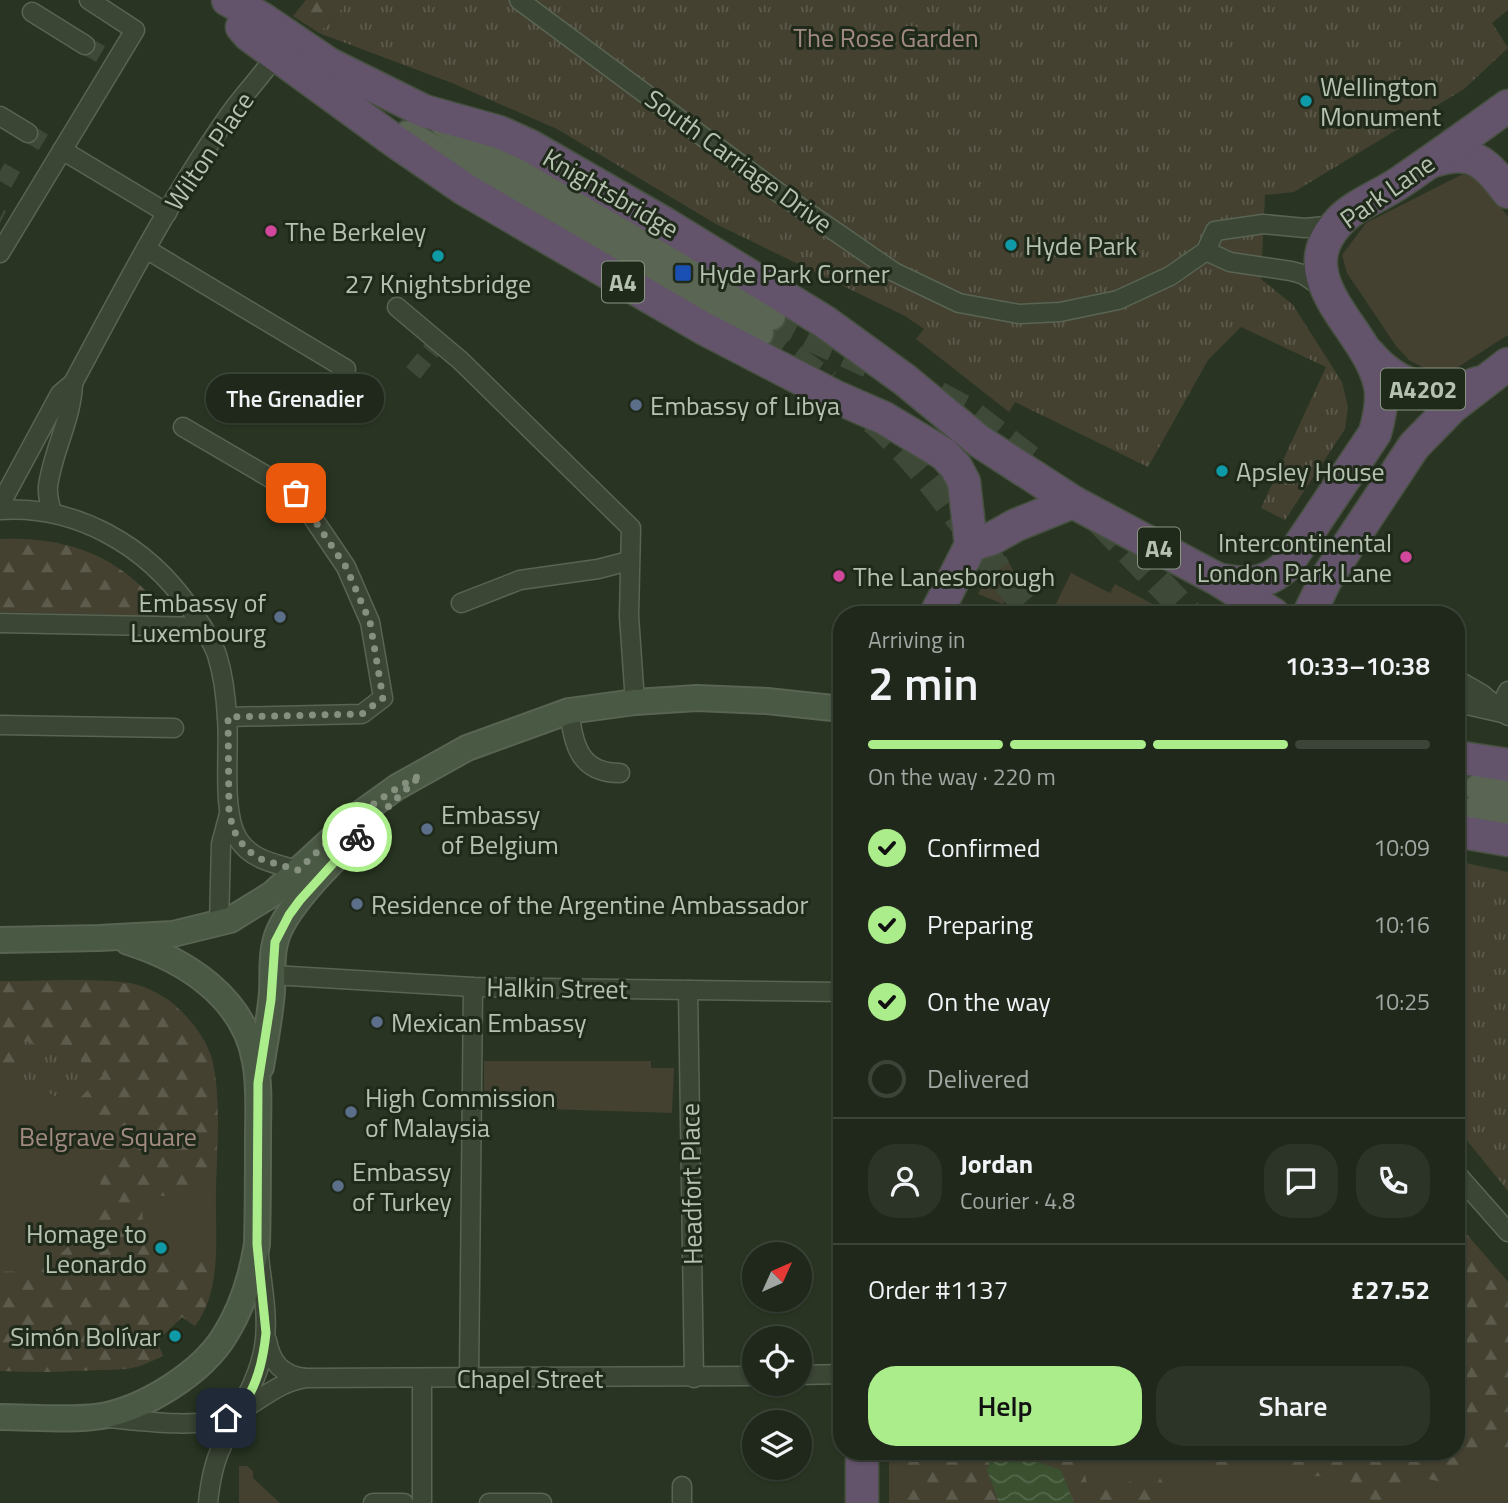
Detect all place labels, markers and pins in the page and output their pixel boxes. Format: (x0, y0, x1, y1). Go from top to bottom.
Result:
place label: Wellington Monument (1320, 67, 1441, 136)
marker: Wellington Monument (1298, 93, 1314, 109)
place label: The Berkeley (285, 212, 426, 251)
marker: The Berkeley (263, 223, 279, 239)
place label: Hyde Park (1025, 226, 1137, 265)
marker: Hyde Park (1003, 237, 1019, 253)
marker: 27 Knightsbridge (430, 248, 446, 264)
place label: Hyde Park Corner (699, 254, 890, 293)
marker: Hyde Park Corner (673, 263, 693, 283)
place label: 27 Knightsbridge (345, 264, 531, 303)
callout: The Grenadier (207, 374, 385, 423)
place label: Embassy of Libya (650, 386, 840, 425)
marker: Embassy of Libya (628, 397, 644, 413)
place label: Apsley House (1236, 452, 1385, 491)
pin (266, 463, 326, 523)
marker: Apsley House (1214, 463, 1230, 479)
place label: Intercontinental London Park Lane (1197, 523, 1392, 592)
marker: Intercontinental London Park Lane (1398, 549, 1414, 565)
place label: The Lanesborough (853, 557, 1055, 596)
marker: The Lanesborough (831, 568, 847, 584)
place label: Embassy of Luxembourg (130, 583, 266, 652)
marker: Embassy of Luxembourg (272, 609, 288, 625)
place label: Embassy of Belgium (441, 795, 559, 864)
marker: Embassy of Belgium (419, 821, 435, 837)
place label: Residence of the Argentine Ambassador (371, 885, 809, 924)
marker: Residence of the Argentine Ambassador (349, 896, 365, 912)
place label: Mexican Embassy (391, 1003, 587, 1042)
marker: Mexican Embassy (369, 1014, 385, 1030)
place label: High Commission of Malaysia (365, 1078, 556, 1147)
marker: High Commission of Malaysia (343, 1104, 359, 1120)
place label: Embassy of Turkey (352, 1152, 452, 1221)
marker: Embassy of Turkey (330, 1178, 346, 1194)
place label: Homage to Leonardo (26, 1214, 147, 1283)
marker: Homage to Leonardo (153, 1240, 169, 1256)
place label: Simón Bolívar (10, 1317, 161, 1356)
marker: Simón Bolívar (167, 1328, 183, 1344)
pin (196, 1388, 256, 1448)

